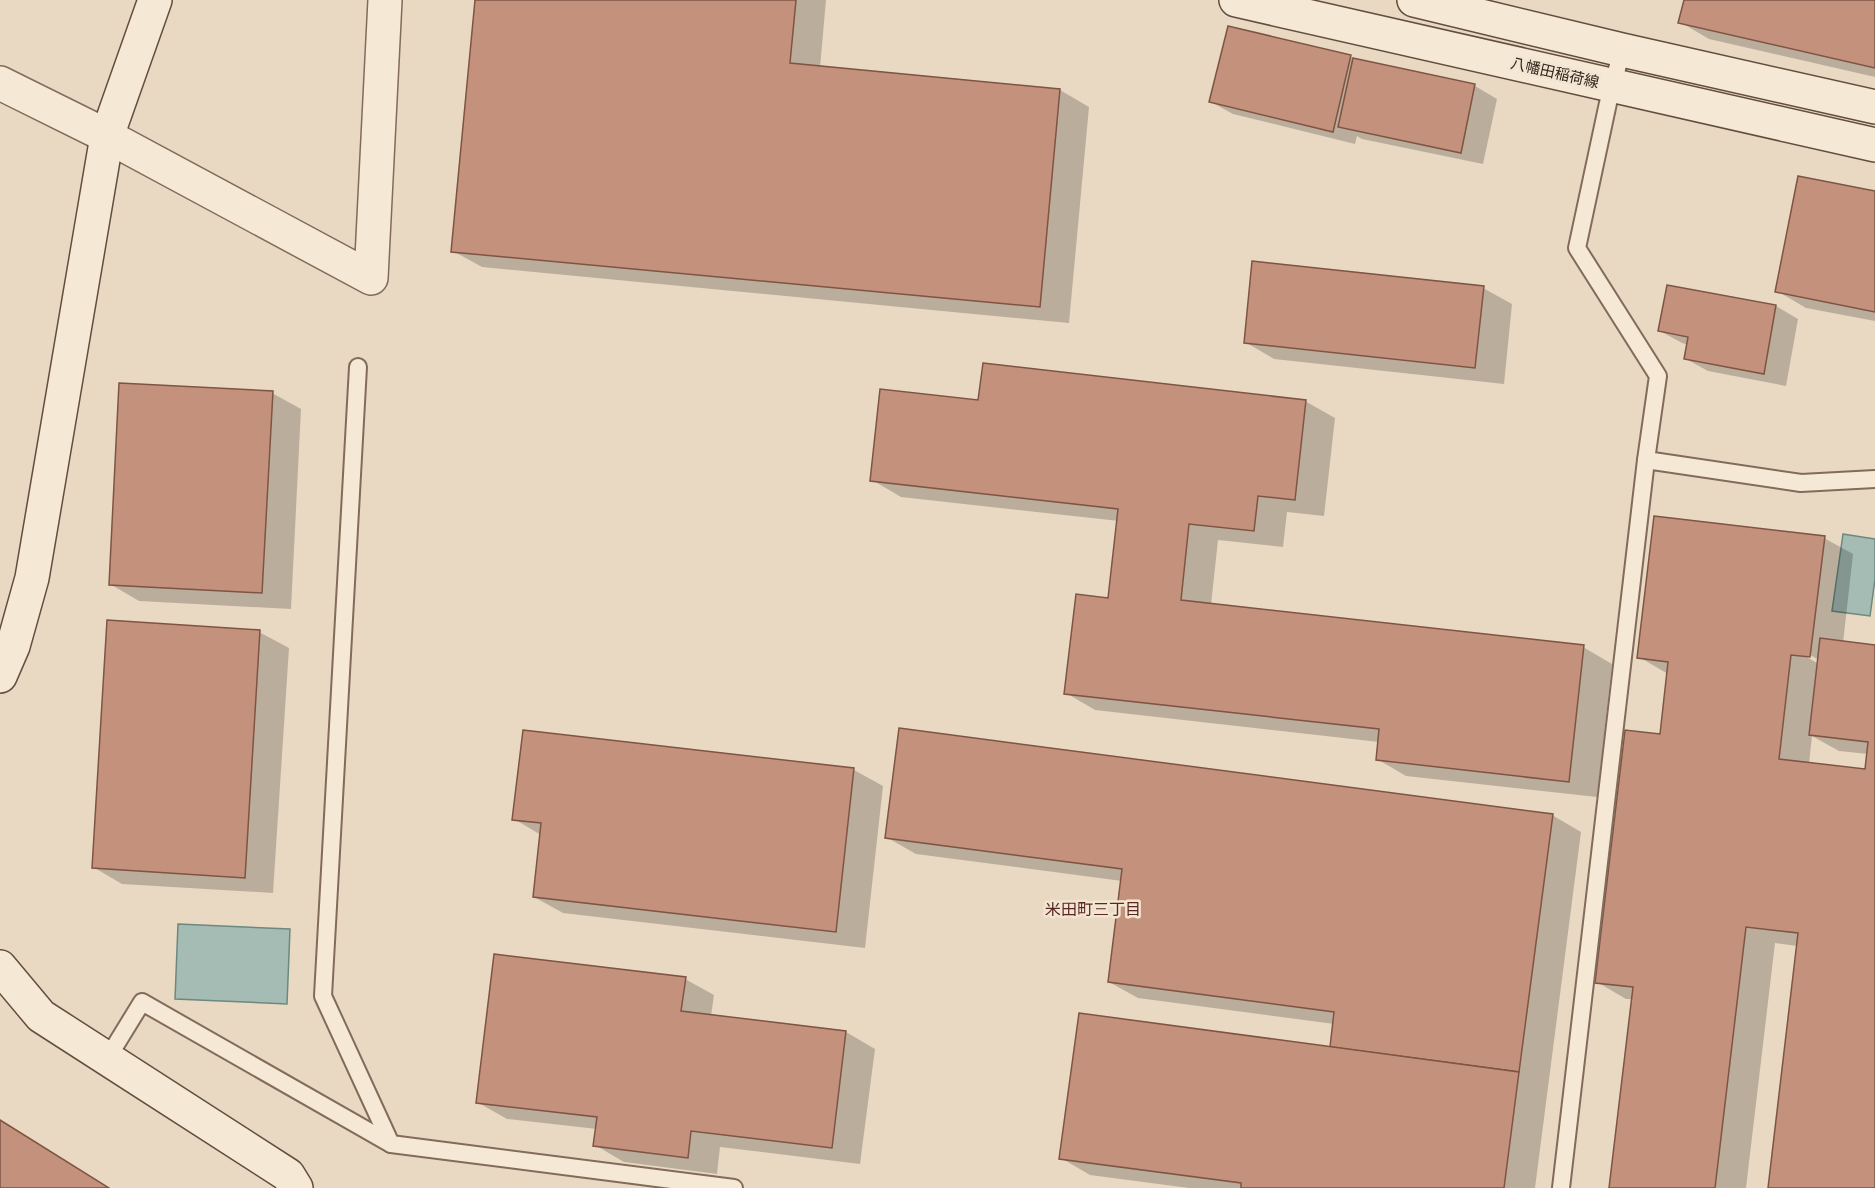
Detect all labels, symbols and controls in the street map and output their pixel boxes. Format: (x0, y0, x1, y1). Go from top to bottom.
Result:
street label: 八幡田稲荷線 (1509, 52, 1601, 92)
district label: 米田町三丁目 (1045, 898, 1141, 920)

